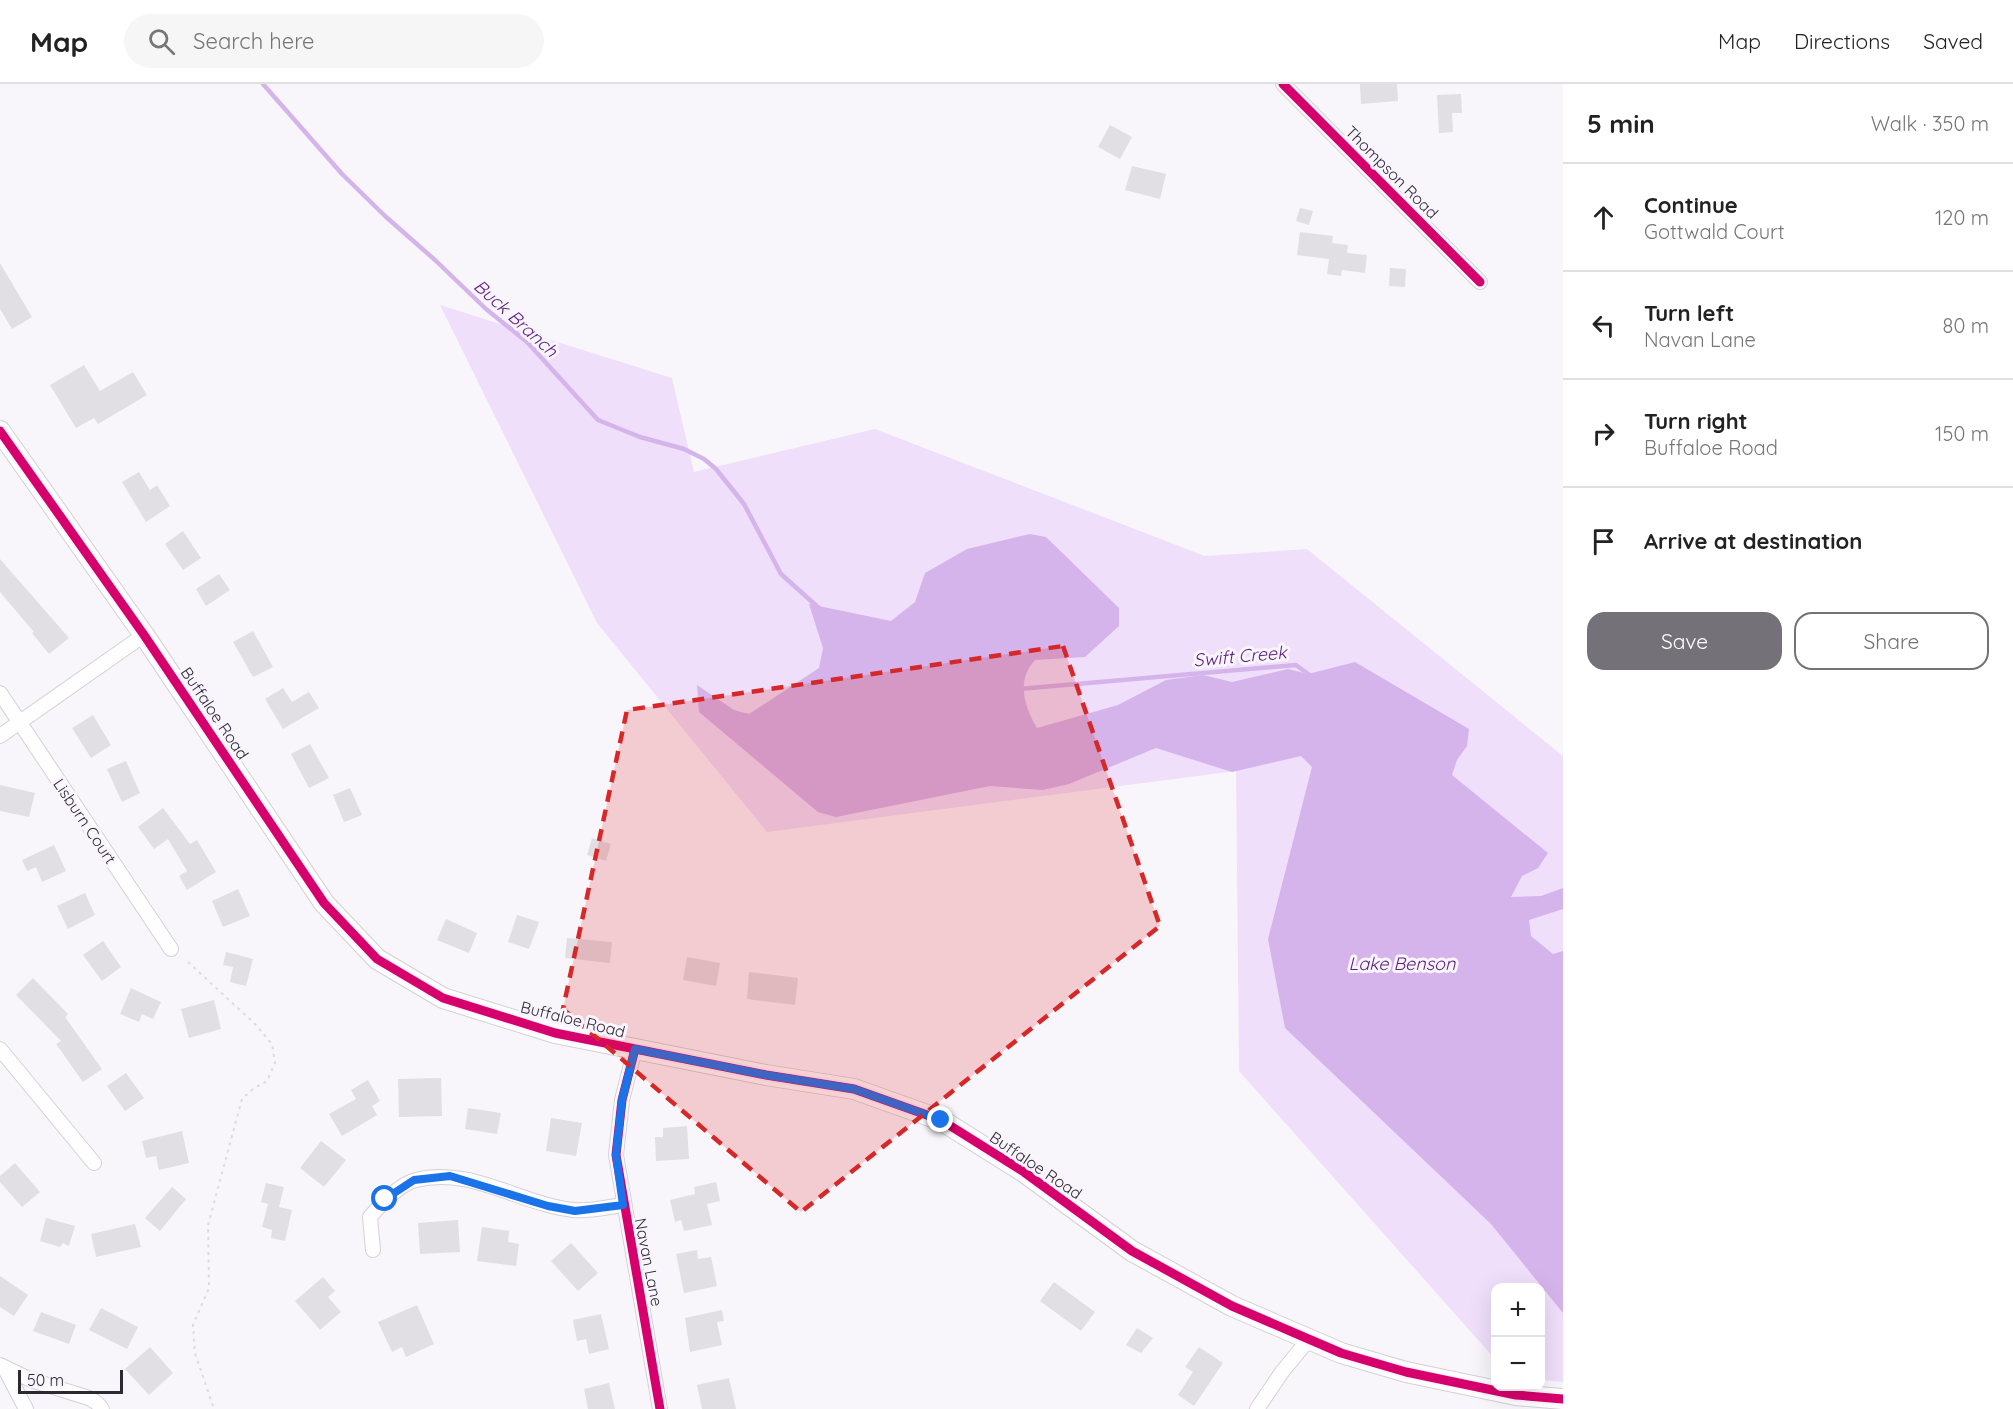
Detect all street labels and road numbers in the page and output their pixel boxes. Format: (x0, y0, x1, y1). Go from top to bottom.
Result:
street label: Thompson Road (1341, 121, 1443, 223)
street label: Buffaloe Road (177, 663, 253, 763)
street label: Lisburn Court (49, 774, 121, 868)
street label: Buffaloe Road (519, 996, 627, 1042)
street label: Buffaloe Road (986, 1127, 1086, 1203)
street label: Navan Lane (631, 1216, 667, 1308)

